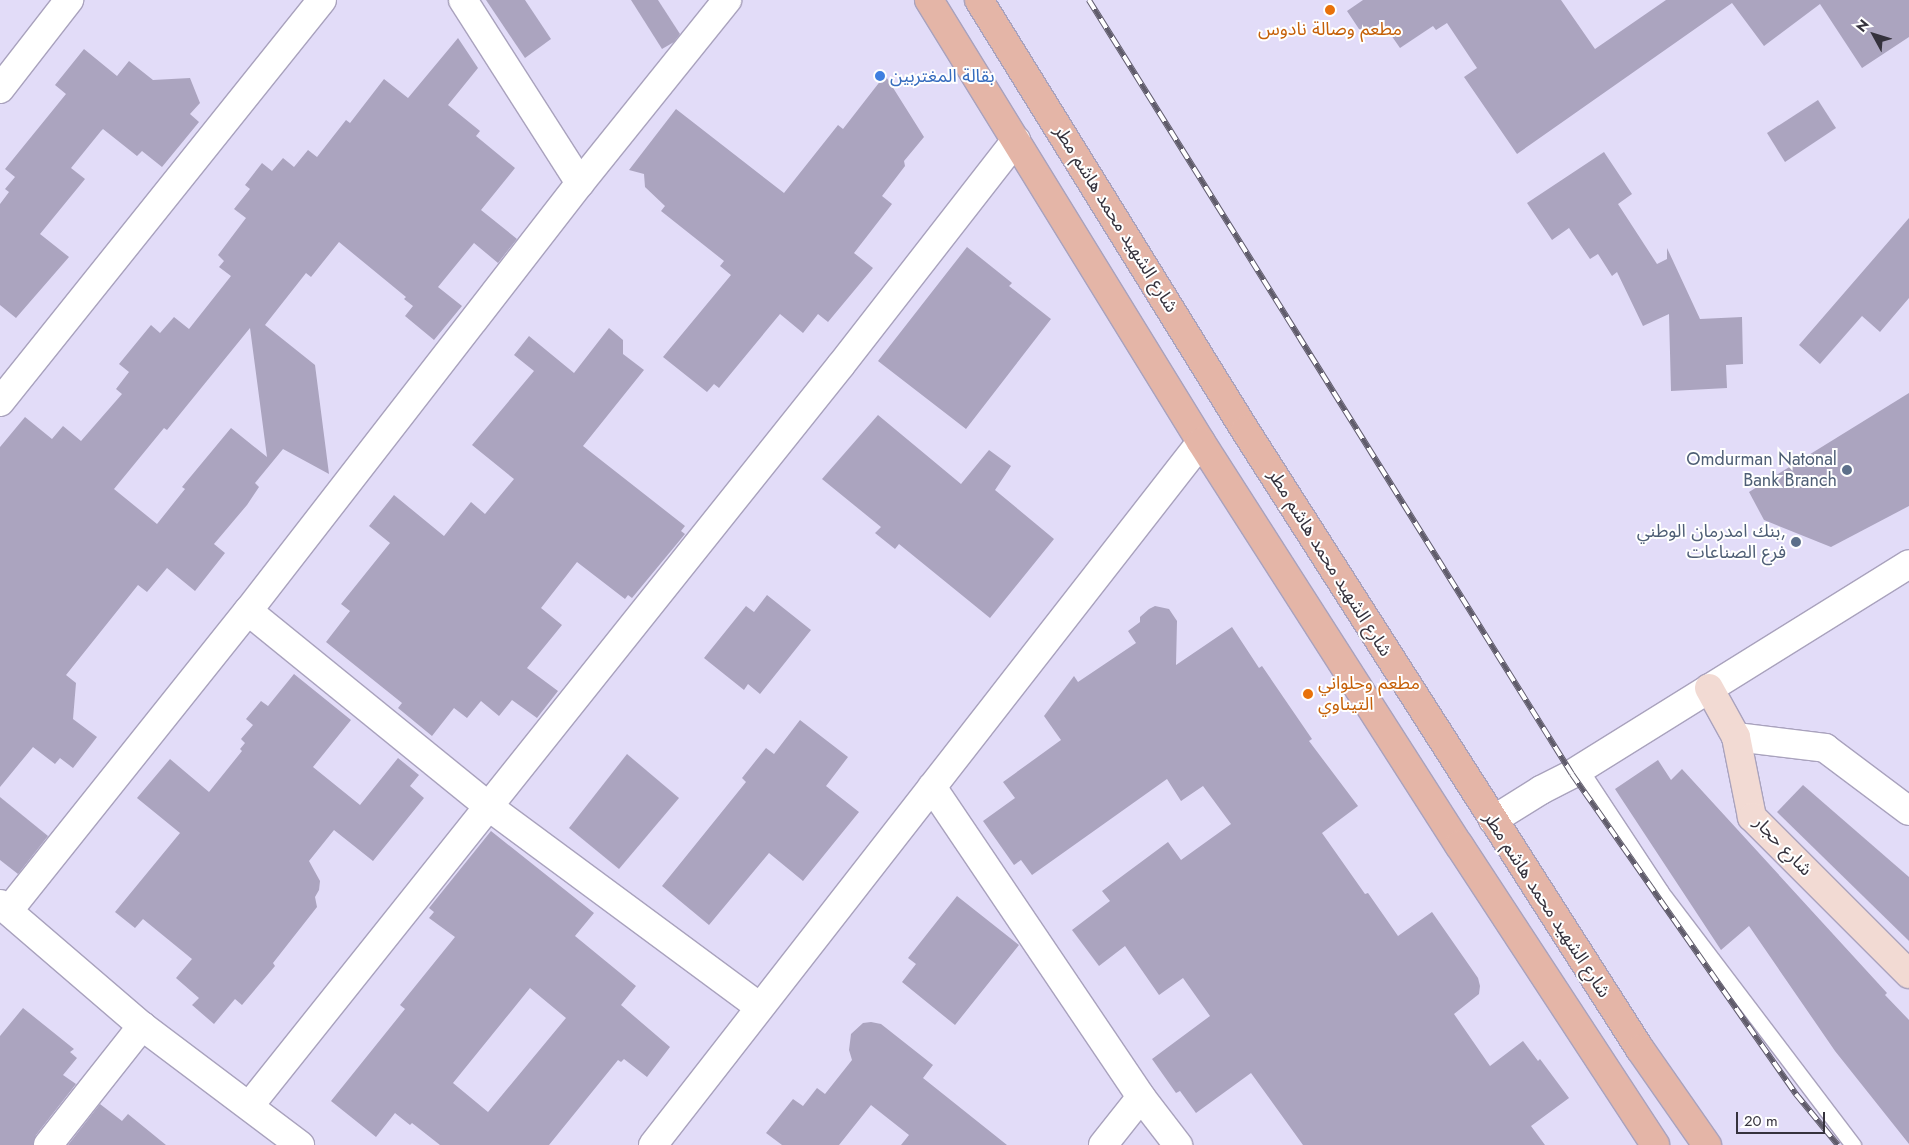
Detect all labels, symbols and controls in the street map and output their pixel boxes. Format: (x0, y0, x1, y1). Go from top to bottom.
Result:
marker: مطعم وصالة نادوس (1324, 4, 1336, 16)
north arrow (1849, 10, 1899, 60)
text: N (1851, 15, 1874, 36)
place label: مطعم وصالة نادوس (1258, 18, 1402, 40)
place label: بقالة المغتربين (890, 65, 995, 87)
marker: بقالة المغتربين (874, 70, 886, 82)
street label: شارع الشهيد محمد هاشم مطر (1050, 122, 1182, 316)
place label: Omdurman Natonal Bank Branch (1686, 449, 1837, 492)
marker: Omdurman Natonal Bank Branch (1841, 464, 1853, 476)
street label: شارع الشهيد محمد هاشم مطر (1264, 466, 1396, 660)
place label: بنك امدرمان الوطني, فرع الصناعات (1637, 521, 1786, 564)
marker: بنك امدرمان الوطني, فرع الصناعات (1790, 536, 1802, 548)
place label: مطعم وحلواني التيناوي (1318, 673, 1420, 716)
marker: مطعم وحلواني التيناوي (1302, 688, 1314, 700)
street label: شارع الشهيد محمد هاشم مطر (1479, 808, 1615, 1002)
street label: شارع حجار (1749, 812, 1817, 880)
scale bar (1739, 1102, 1828, 1134)
text: 20 m (1744, 1110, 1778, 1132)

